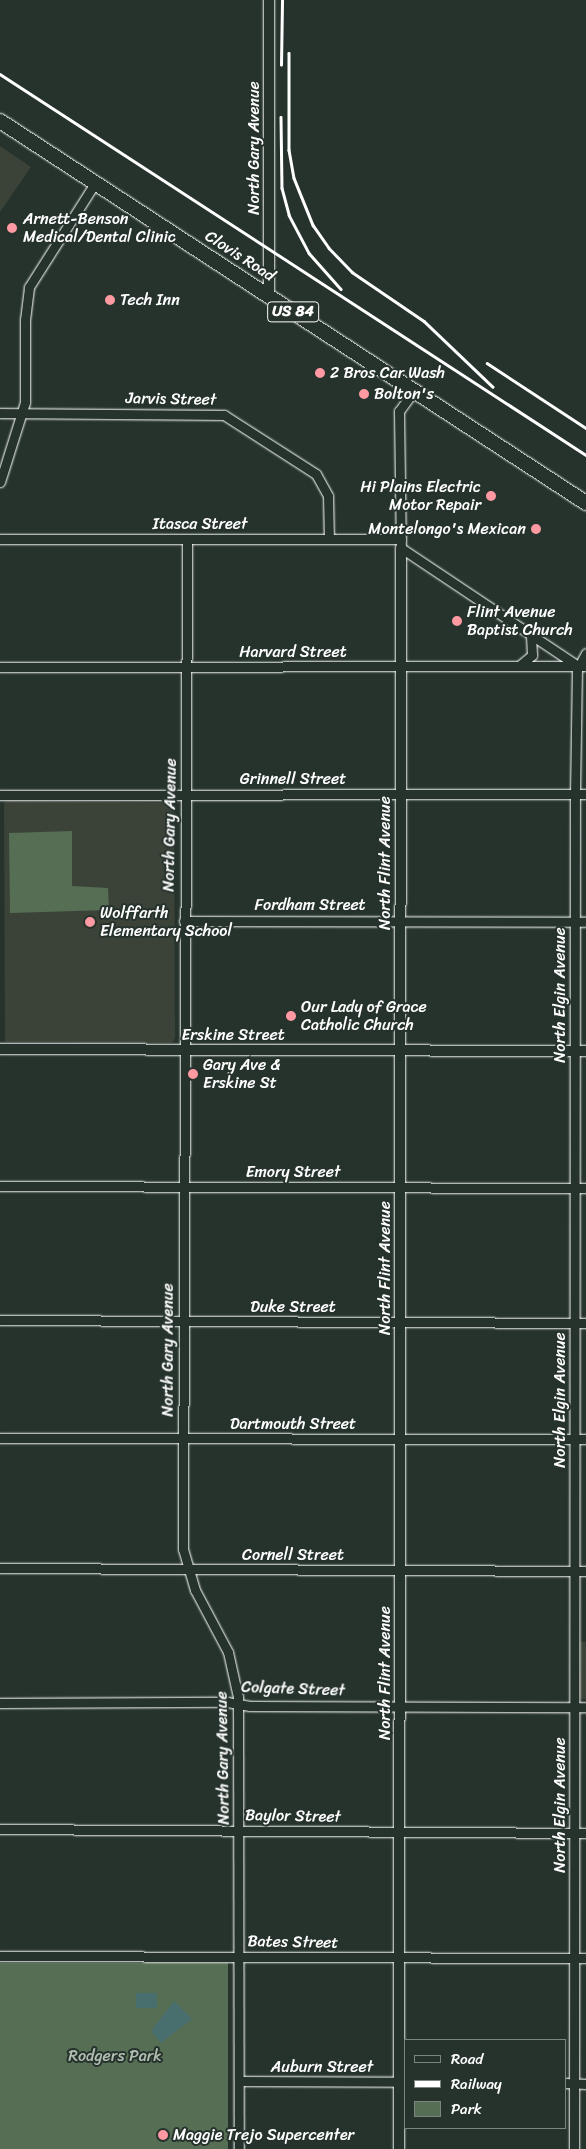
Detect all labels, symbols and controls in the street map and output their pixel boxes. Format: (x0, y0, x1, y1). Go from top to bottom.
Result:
street label: North Gary Avenue (244, 81, 264, 215)
place label: Arnett-Benson Medical/Dental Clinic (23, 209, 176, 247)
marker: Arnett-Benson Medical/Dental Clinic (5, 221, 19, 235)
street label: Clovis Road (201, 226, 279, 286)
place label: Tech Inn (120, 290, 180, 310)
marker: Tech Inn (104, 294, 116, 306)
road number: US 84 (267, 300, 319, 324)
place label: 2 Bros Car Wash (330, 363, 445, 383)
marker: 2 Bros Car Wash (314, 367, 326, 379)
place label: Bolton's (374, 384, 434, 404)
marker: Bolton's (358, 388, 370, 400)
street label: Jarvis Street (125, 389, 217, 409)
place label: Hi Plains Electric Motor Repair (360, 477, 481, 515)
marker: Hi Plains Electric Motor Repair (485, 490, 497, 502)
street label: Itasca Street (152, 514, 248, 534)
place label: Montelongo's Mexican (368, 519, 526, 539)
marker: Montelongo's Mexican (530, 523, 542, 535)
place label: Flint Avenue Baptist Church (467, 602, 573, 640)
marker: Flint Avenue Baptist Church (451, 615, 463, 627)
street label: Harvard Street (239, 642, 347, 662)
street label: North Gary Avenue (159, 758, 181, 892)
street label: Grinnell Street (240, 769, 346, 789)
street label: North Flint Avenue (375, 796, 395, 930)
street label: Fordham Street (254, 895, 366, 915)
place label: Wolffarth Elementary School (100, 903, 232, 941)
marker: Wolffarth Elementary School (84, 916, 96, 928)
street label: North Elgin Avenue (550, 927, 570, 1063)
place label: Our Lady of Grace Catholic Church (301, 997, 427, 1035)
marker: Our Lady of Grace Catholic Church (285, 1010, 297, 1022)
street label: Erskine Street (181, 1025, 285, 1045)
place label: Gary Ave & Erskine St (203, 1055, 280, 1093)
marker: Gary Ave & Erskine St (187, 1068, 199, 1080)
street label: Emory Street (246, 1162, 340, 1182)
street label: North Flint Avenue (375, 1201, 395, 1335)
street label: North Gary Avenue (158, 1283, 178, 1417)
street label: Duke Street (250, 1297, 336, 1317)
street label: North Elgin Avenue (550, 1332, 570, 1468)
street label: Dartmouth Street (230, 1414, 356, 1434)
street label: Cornell Street (242, 1545, 344, 1565)
street label: North Flint Avenue (375, 1606, 395, 1740)
street label: Colgate Street (241, 1678, 345, 1700)
street label: North Gary Avenue (212, 1691, 234, 1825)
street label: North Elgin Avenue (550, 1737, 570, 1873)
street label: Baylor Street (245, 1806, 341, 1826)
street label: Bates Street (247, 1932, 339, 1952)
legend (404, 2039, 566, 2129)
park label: Rodgers Park (68, 2046, 162, 2066)
text: Road (451, 2046, 483, 2072)
street label: Auburn Street (271, 2057, 373, 2077)
text: Railway (451, 2071, 502, 2097)
text: Park (451, 2096, 482, 2122)
place label: Maggie Trejo Supercenter (173, 2125, 354, 2145)
marker: Maggie Trejo Supercenter (157, 2129, 169, 2141)

